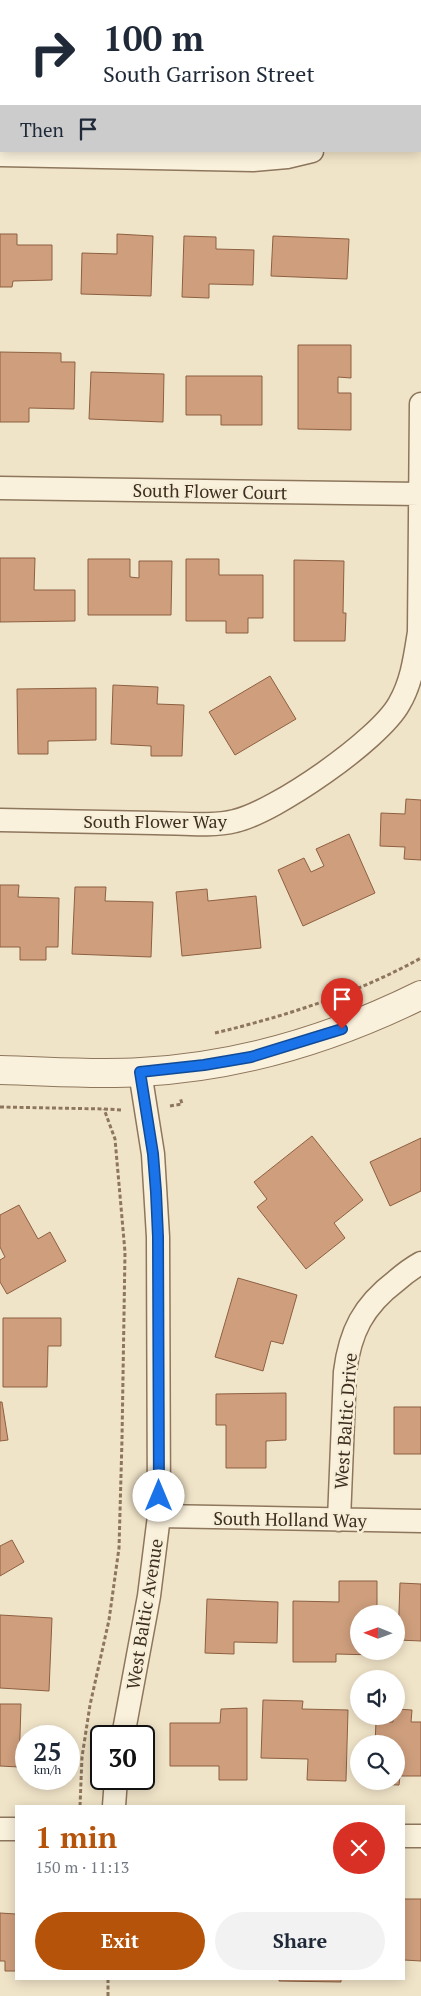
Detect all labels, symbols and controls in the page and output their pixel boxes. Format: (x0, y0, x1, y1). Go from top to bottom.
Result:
text: 100 m (103, 15, 204, 61)
icon: right (20, 20, 85, 85)
text: South Garrison Street (103, 59, 315, 88)
icon: arrive (74, 115, 102, 143)
text: Then (20, 117, 64, 142)
street label: South Flower Court (132, 478, 288, 504)
street label: South Flower Way (83, 809, 228, 833)
pin (321, 978, 363, 1029)
icon: arrive (328, 985, 356, 1013)
street label: West Baltic Drive (328, 1352, 362, 1490)
position arrow (132, 1469, 184, 1521)
street label: South Holland Way (213, 1506, 368, 1532)
street label: West Baltic Avenue (120, 1537, 168, 1691)
north arrow (350, 1605, 405, 1660)
map controls (350, 1605, 405, 1790)
button: sound (350, 1670, 405, 1725)
speed limit sign: 30 (90, 1725, 155, 1790)
text: 25 (33, 1735, 62, 1768)
button: search (350, 1735, 405, 1790)
text: km/h (34, 1762, 61, 1777)
text: 1 min (35, 1817, 117, 1857)
button: close (333, 1822, 385, 1874)
text: 150 m · 11:13 (35, 1856, 129, 1878)
button: Exit (35, 1912, 205, 1970)
button: Share (215, 1912, 385, 1970)

